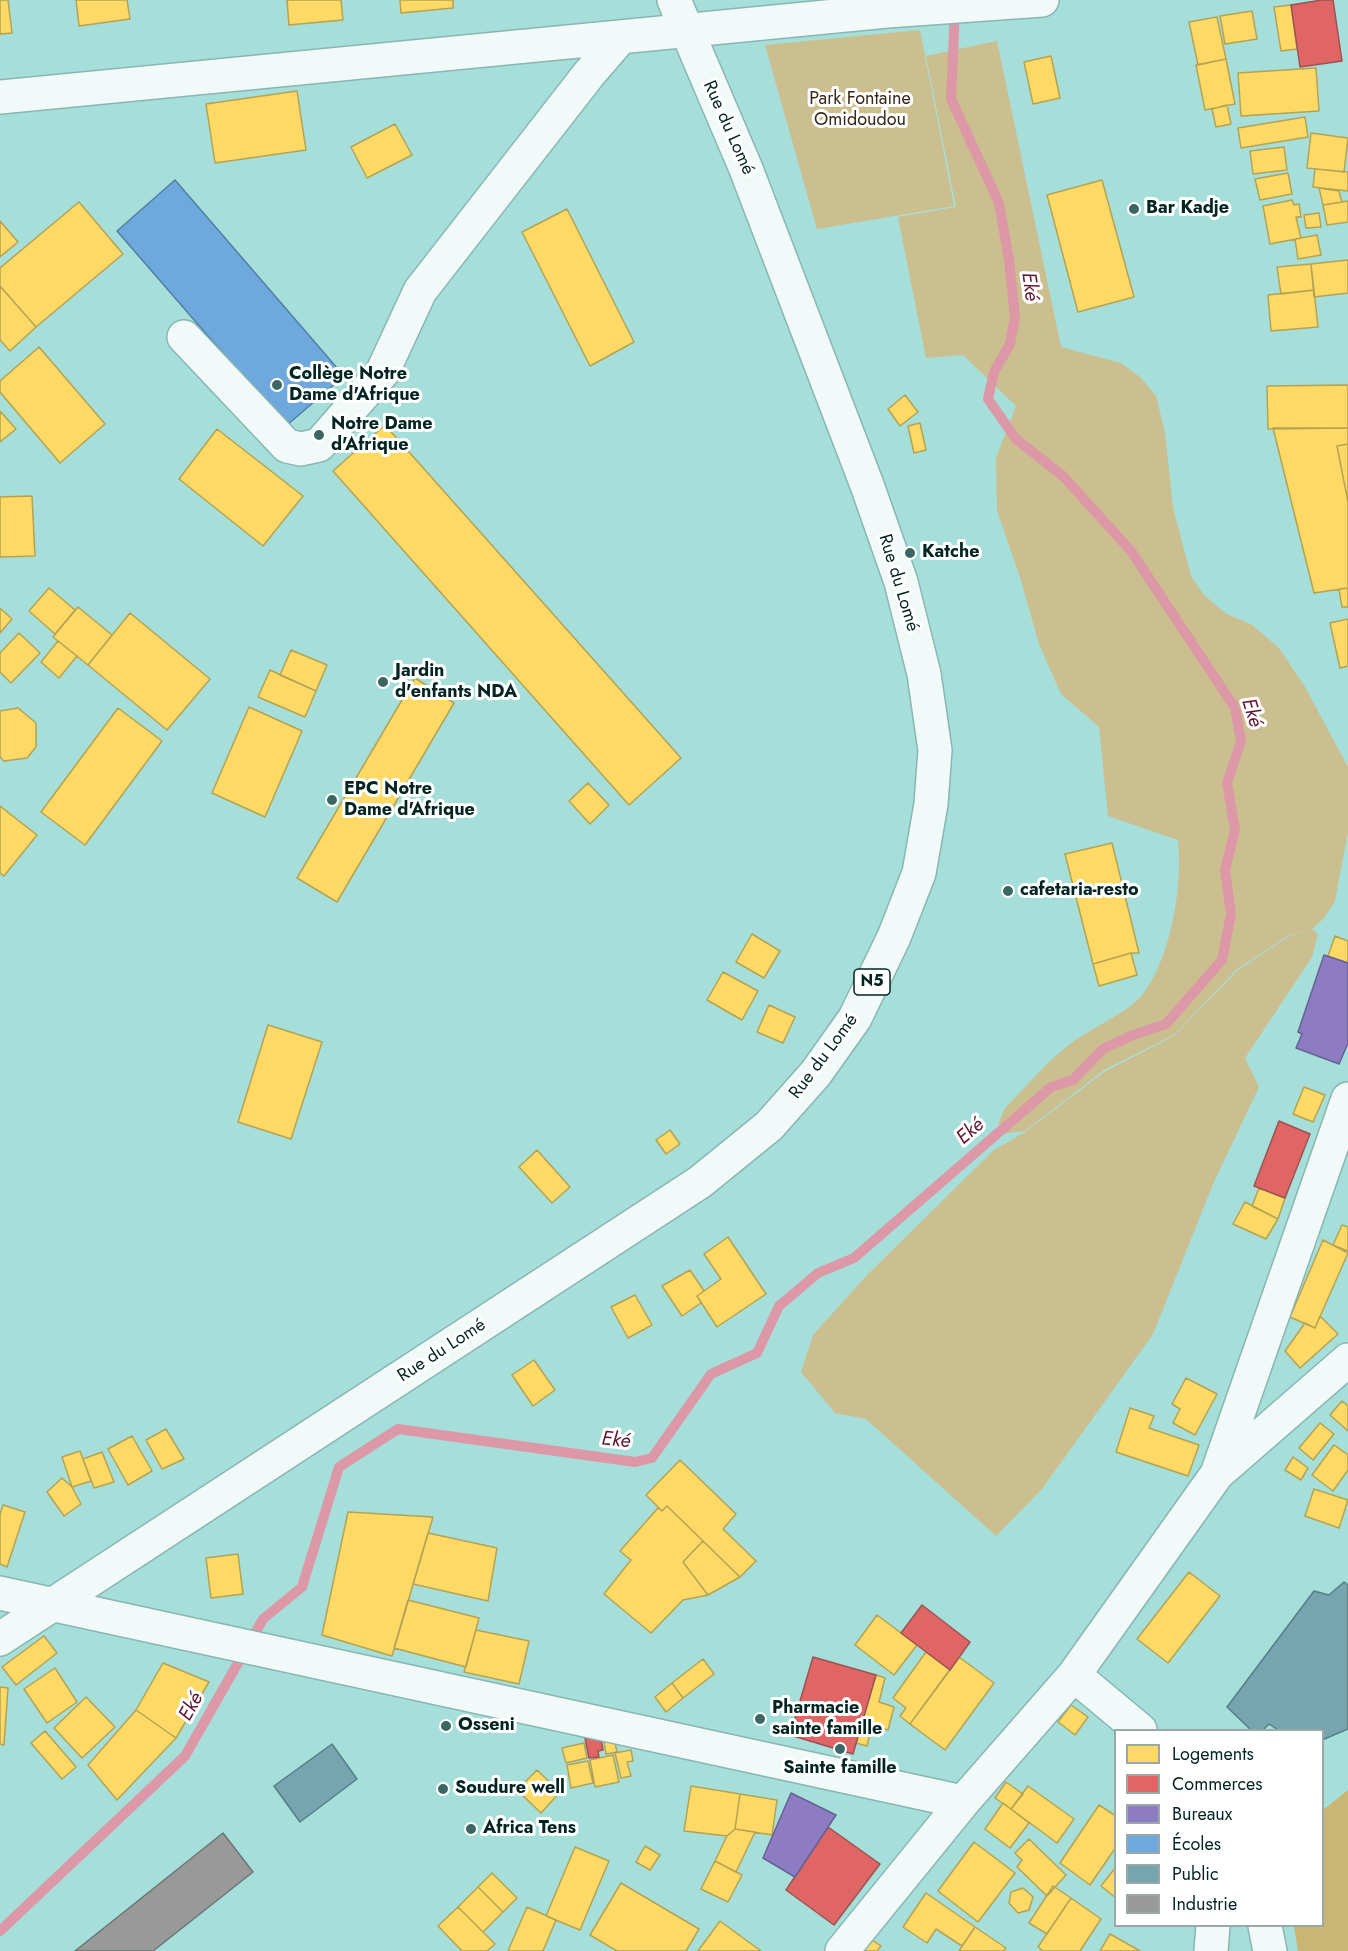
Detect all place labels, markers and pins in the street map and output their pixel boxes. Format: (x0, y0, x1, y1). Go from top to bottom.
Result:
place label: Bar Kadje (1146, 198, 1229, 220)
marker: Bar Kadje (1127, 202, 1141, 216)
place label: Collège Notre Dame d'Afrique (289, 364, 420, 406)
marker: Collège Notre Dame d'Afrique (270, 378, 284, 392)
place label: Notre Dame d'Afrique (331, 414, 432, 456)
marker: Notre Dame d'Afrique (312, 428, 326, 442)
place label: Katche (922, 542, 979, 564)
marker: Katche (903, 546, 917, 560)
place label: Jardin d'enfants NDA (395, 661, 517, 704)
marker: Jardin d'enfants NDA (376, 675, 390, 689)
place label: EPC Notre Dame d'Afrique (344, 779, 475, 822)
marker: EPC Notre Dame d'Afrique (325, 793, 339, 807)
place label: cafetaria-resto (1020, 880, 1139, 902)
marker: cafetaria-resto (1001, 884, 1015, 898)
place label: Pharmacie sainte famille (772, 1698, 882, 1740)
marker: Pharmacie sainte famille (753, 1712, 767, 1726)
place label: Osseni (458, 1715, 515, 1737)
marker: Osseni (439, 1719, 453, 1733)
marker: Sainte famille (833, 1742, 847, 1756)
place label: Sainte famille (783, 1758, 897, 1780)
place label: Soudure well (455, 1778, 565, 1800)
marker: Soudure well (436, 1782, 450, 1796)
place label: Africa Tens (483, 1818, 576, 1840)
marker: Africa Tens (464, 1822, 478, 1836)

